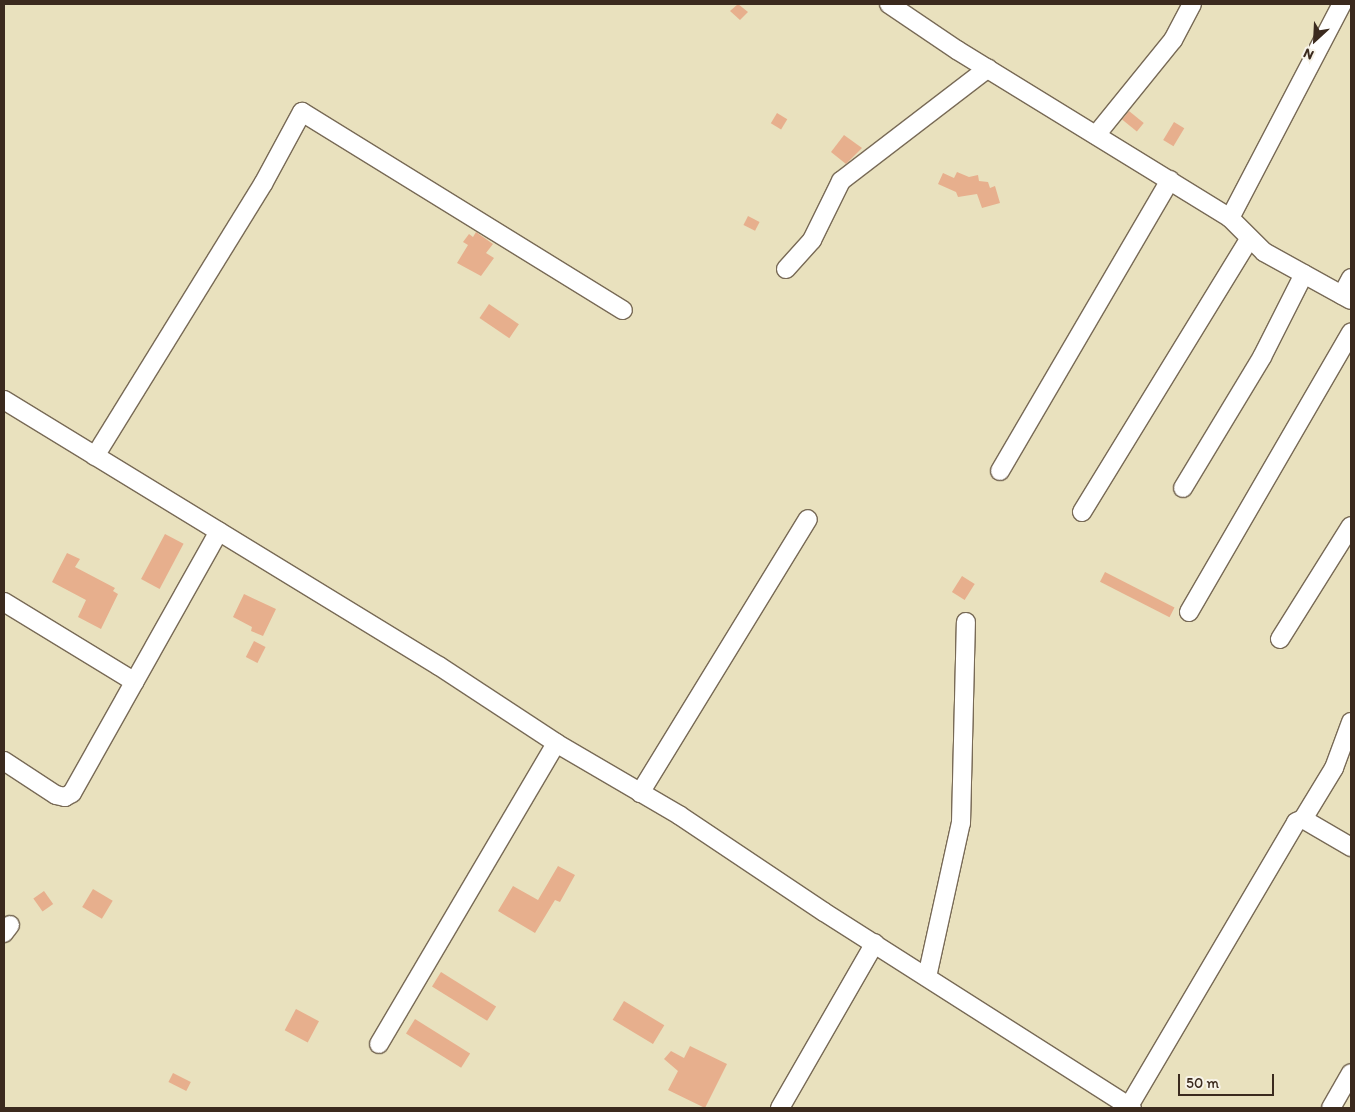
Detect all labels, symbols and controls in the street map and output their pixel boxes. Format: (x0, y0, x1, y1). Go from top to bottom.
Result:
north arrow (1290, 15, 1340, 65)
text: N (1301, 44, 1316, 64)
scale bar (1180, 1064, 1276, 1096)
text: 50 m (1186, 1074, 1219, 1092)

